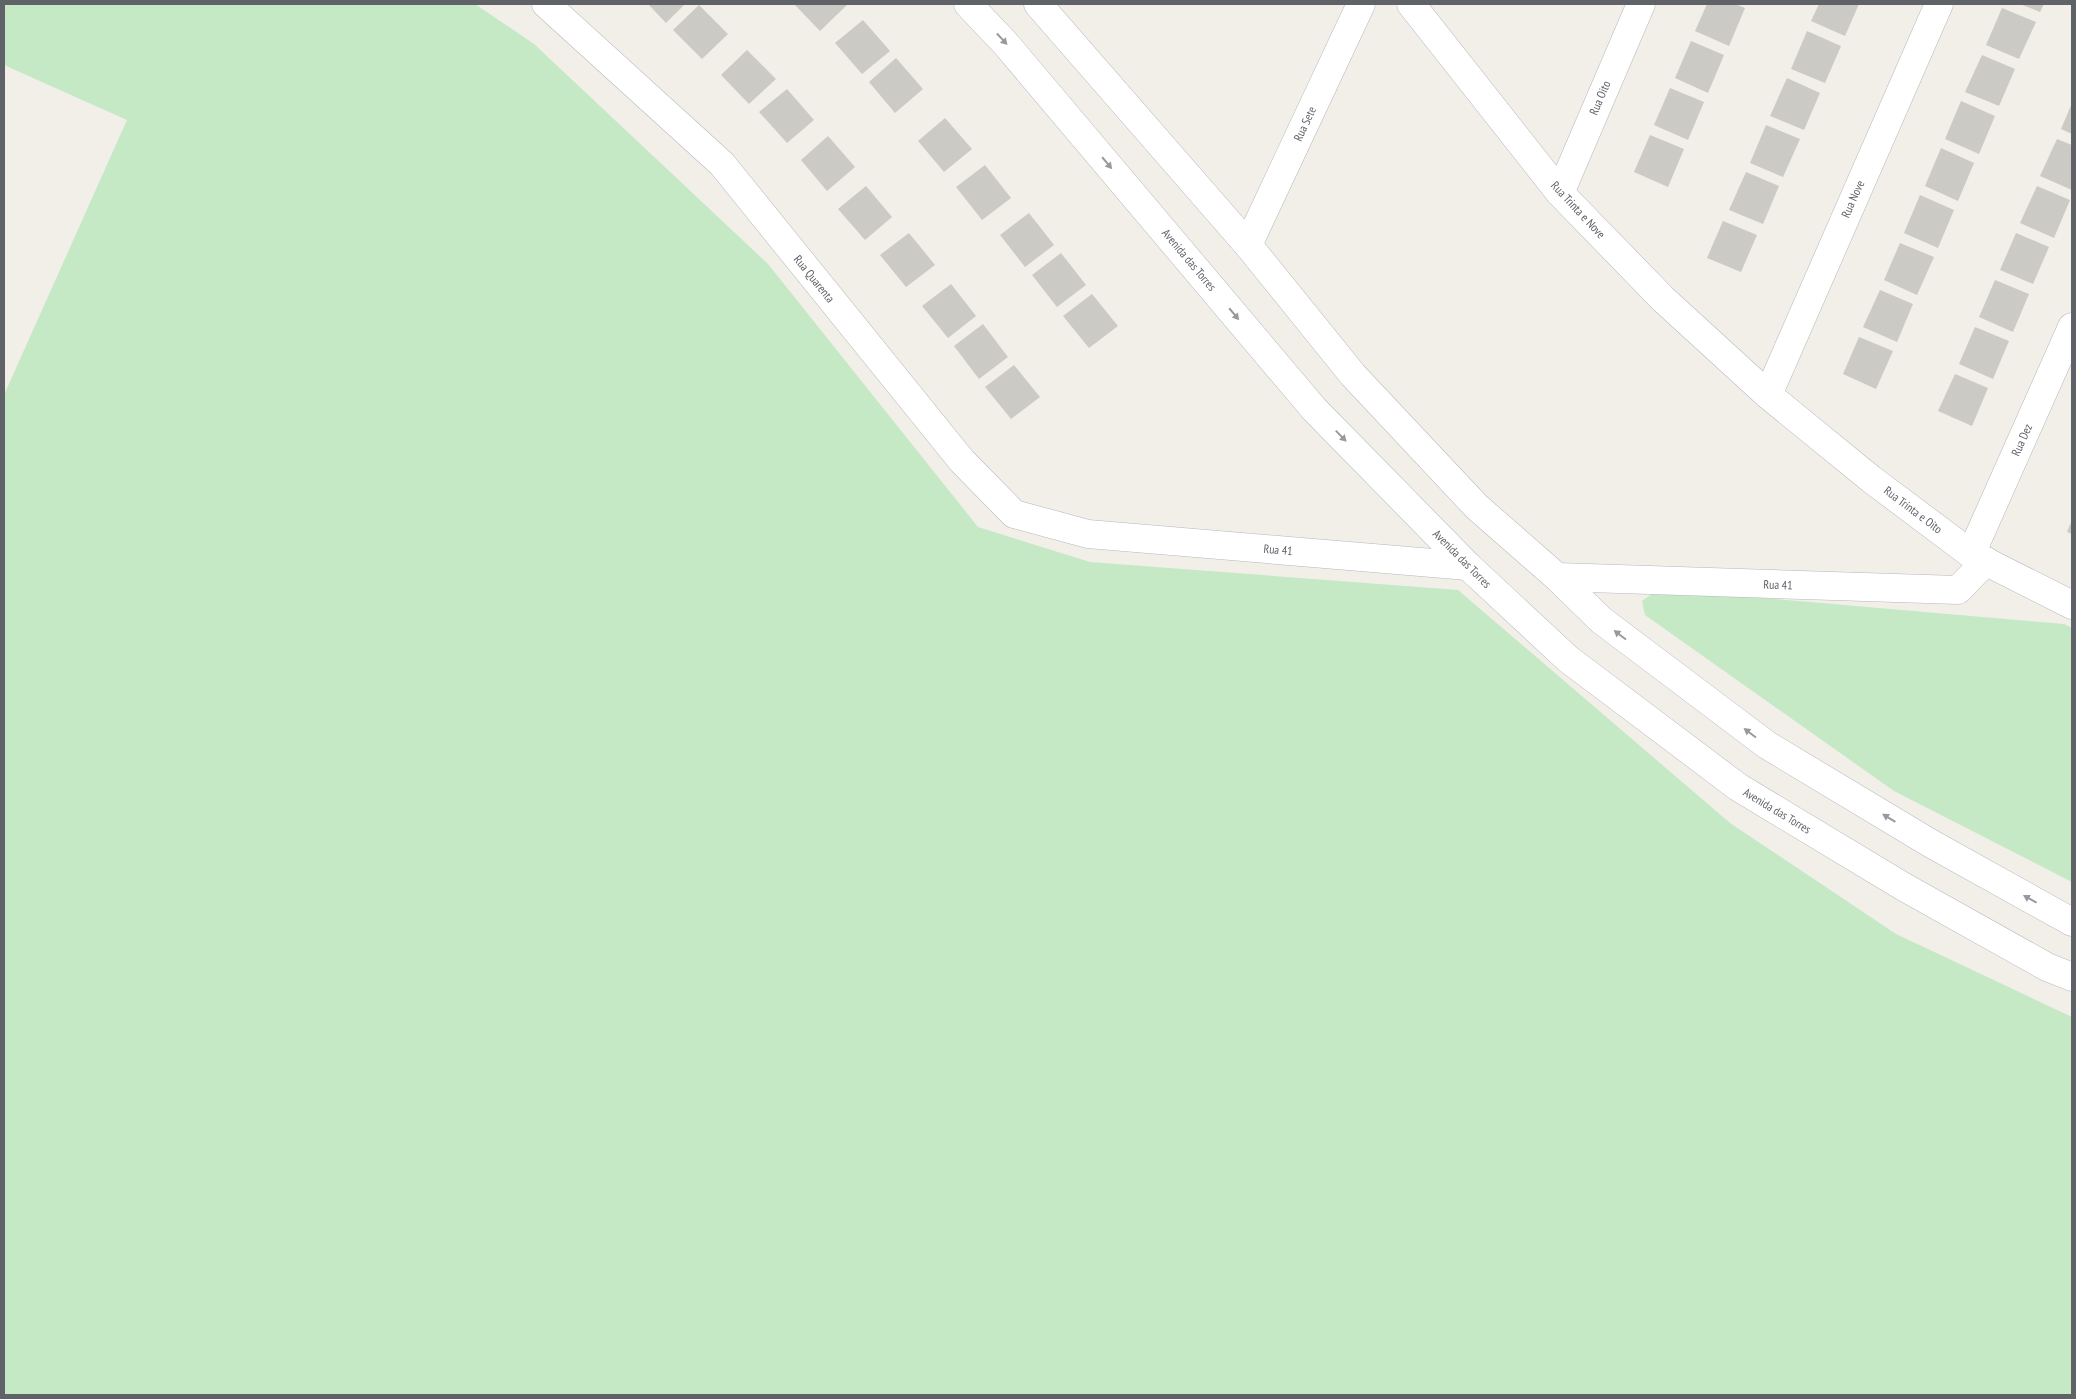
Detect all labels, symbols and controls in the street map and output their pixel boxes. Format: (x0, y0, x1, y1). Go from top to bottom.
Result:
one-way arrow (996, 32, 1008, 44)
street label: Rua Oito (1586, 78, 1613, 117)
street label: Rua Sete (1290, 104, 1319, 144)
one-way arrow (1101, 156, 1112, 169)
street label: Rua Trinta e Nove (1548, 178, 1609, 241)
street label: Rua Nove (1838, 178, 1867, 220)
street label: Avenida das Torres (1159, 226, 1220, 294)
street label: Rua Quarenta (791, 252, 838, 306)
one-way arrow (1228, 307, 1240, 319)
street label: Rua Dez (2008, 421, 2035, 458)
one-way arrow (1335, 430, 1347, 442)
street label: Rua Trinta e Oito (1881, 483, 1945, 536)
street label: Avenida das Torres (1430, 526, 1495, 591)
street label: Rua 41 (1263, 541, 1293, 558)
street label: Rua 41 (1763, 576, 1793, 593)
one-way arrow (1613, 630, 1627, 640)
one-way arrow (1744, 727, 1757, 738)
street label: Avenida das Torres (1741, 784, 1814, 837)
one-way arrow (1882, 813, 1895, 822)
one-way arrow (2023, 894, 2036, 903)

